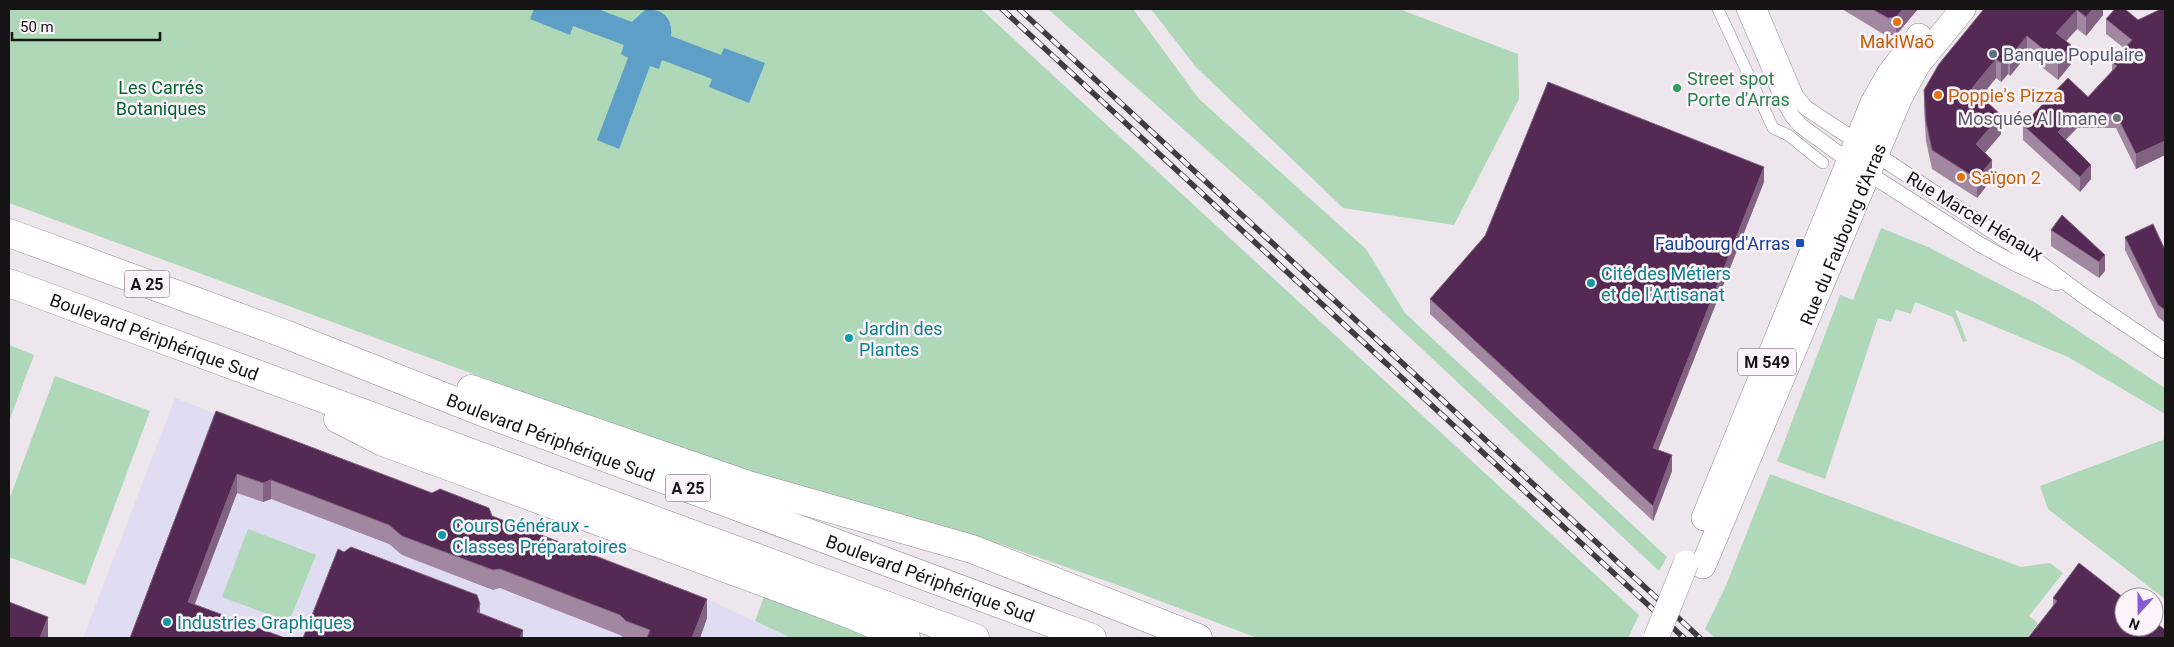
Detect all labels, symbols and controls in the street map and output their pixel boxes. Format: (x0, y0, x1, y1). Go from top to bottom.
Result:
scale bar (12, 10, 160, 42)
marker: MakiWaō (1891, 16, 1903, 28)
text: 50 m (20, 18, 54, 36)
place label: MakiWaō (1860, 31, 1934, 52)
place label: Banque Populaire (2003, 44, 2144, 65)
marker: Banque Populaire (1987, 48, 1999, 60)
place label: Street spot Porte d'Arras (1687, 68, 1790, 110)
park label: Les Carrés Botaniques (116, 77, 206, 119)
marker: Street spot Porte d'Arras (1671, 82, 1683, 94)
place label: Poppie's Pizza (1948, 85, 2063, 106)
marker: Poppie's Pizza (1932, 89, 1944, 101)
place label: Mosquée Al Imane (1957, 108, 2107, 129)
marker: Mosquée Al Imane (2111, 112, 2123, 124)
street label: Rue du Faubourg d'Arras (1795, 140, 1890, 328)
street label: Rue Marcel Hénaux (1903, 167, 2047, 265)
place label: Saïgon 2 (1971, 167, 2041, 188)
marker: Saïgon 2 (1955, 171, 1967, 183)
place label: Faubourg d'Arras (1655, 233, 1790, 254)
marker: Faubourg d'Arras (1794, 237, 1806, 249)
place label: Cité des Métiers et de l'Artisanat (1601, 263, 1731, 305)
road number: A 25 (124, 270, 170, 298)
marker: Cité des Métiers et de l'Artisanat (1585, 277, 1597, 289)
street label: Boulevard Périphérique Sud (47, 289, 262, 384)
place label: Jardin des Plantes (859, 318, 943, 360)
marker: Jardin des Plantes (843, 332, 855, 344)
road number: M 549 (1738, 348, 1796, 376)
street label: Boulevard Périphérique Sud (444, 388, 658, 486)
road number: A 25 (666, 474, 710, 502)
place label: Cours Généraux - Classes Préparatoires (452, 515, 627, 557)
marker: Cours Généraux - Classes Préparatoires (436, 529, 448, 541)
street label: Boulevard Périphérique Sud (823, 530, 1037, 626)
north arrow (2114, 587, 2164, 637)
place label: Industries Graphiques (177, 612, 352, 633)
text: N (2127, 615, 2142, 633)
marker: Industries Graphiques (161, 616, 173, 628)

